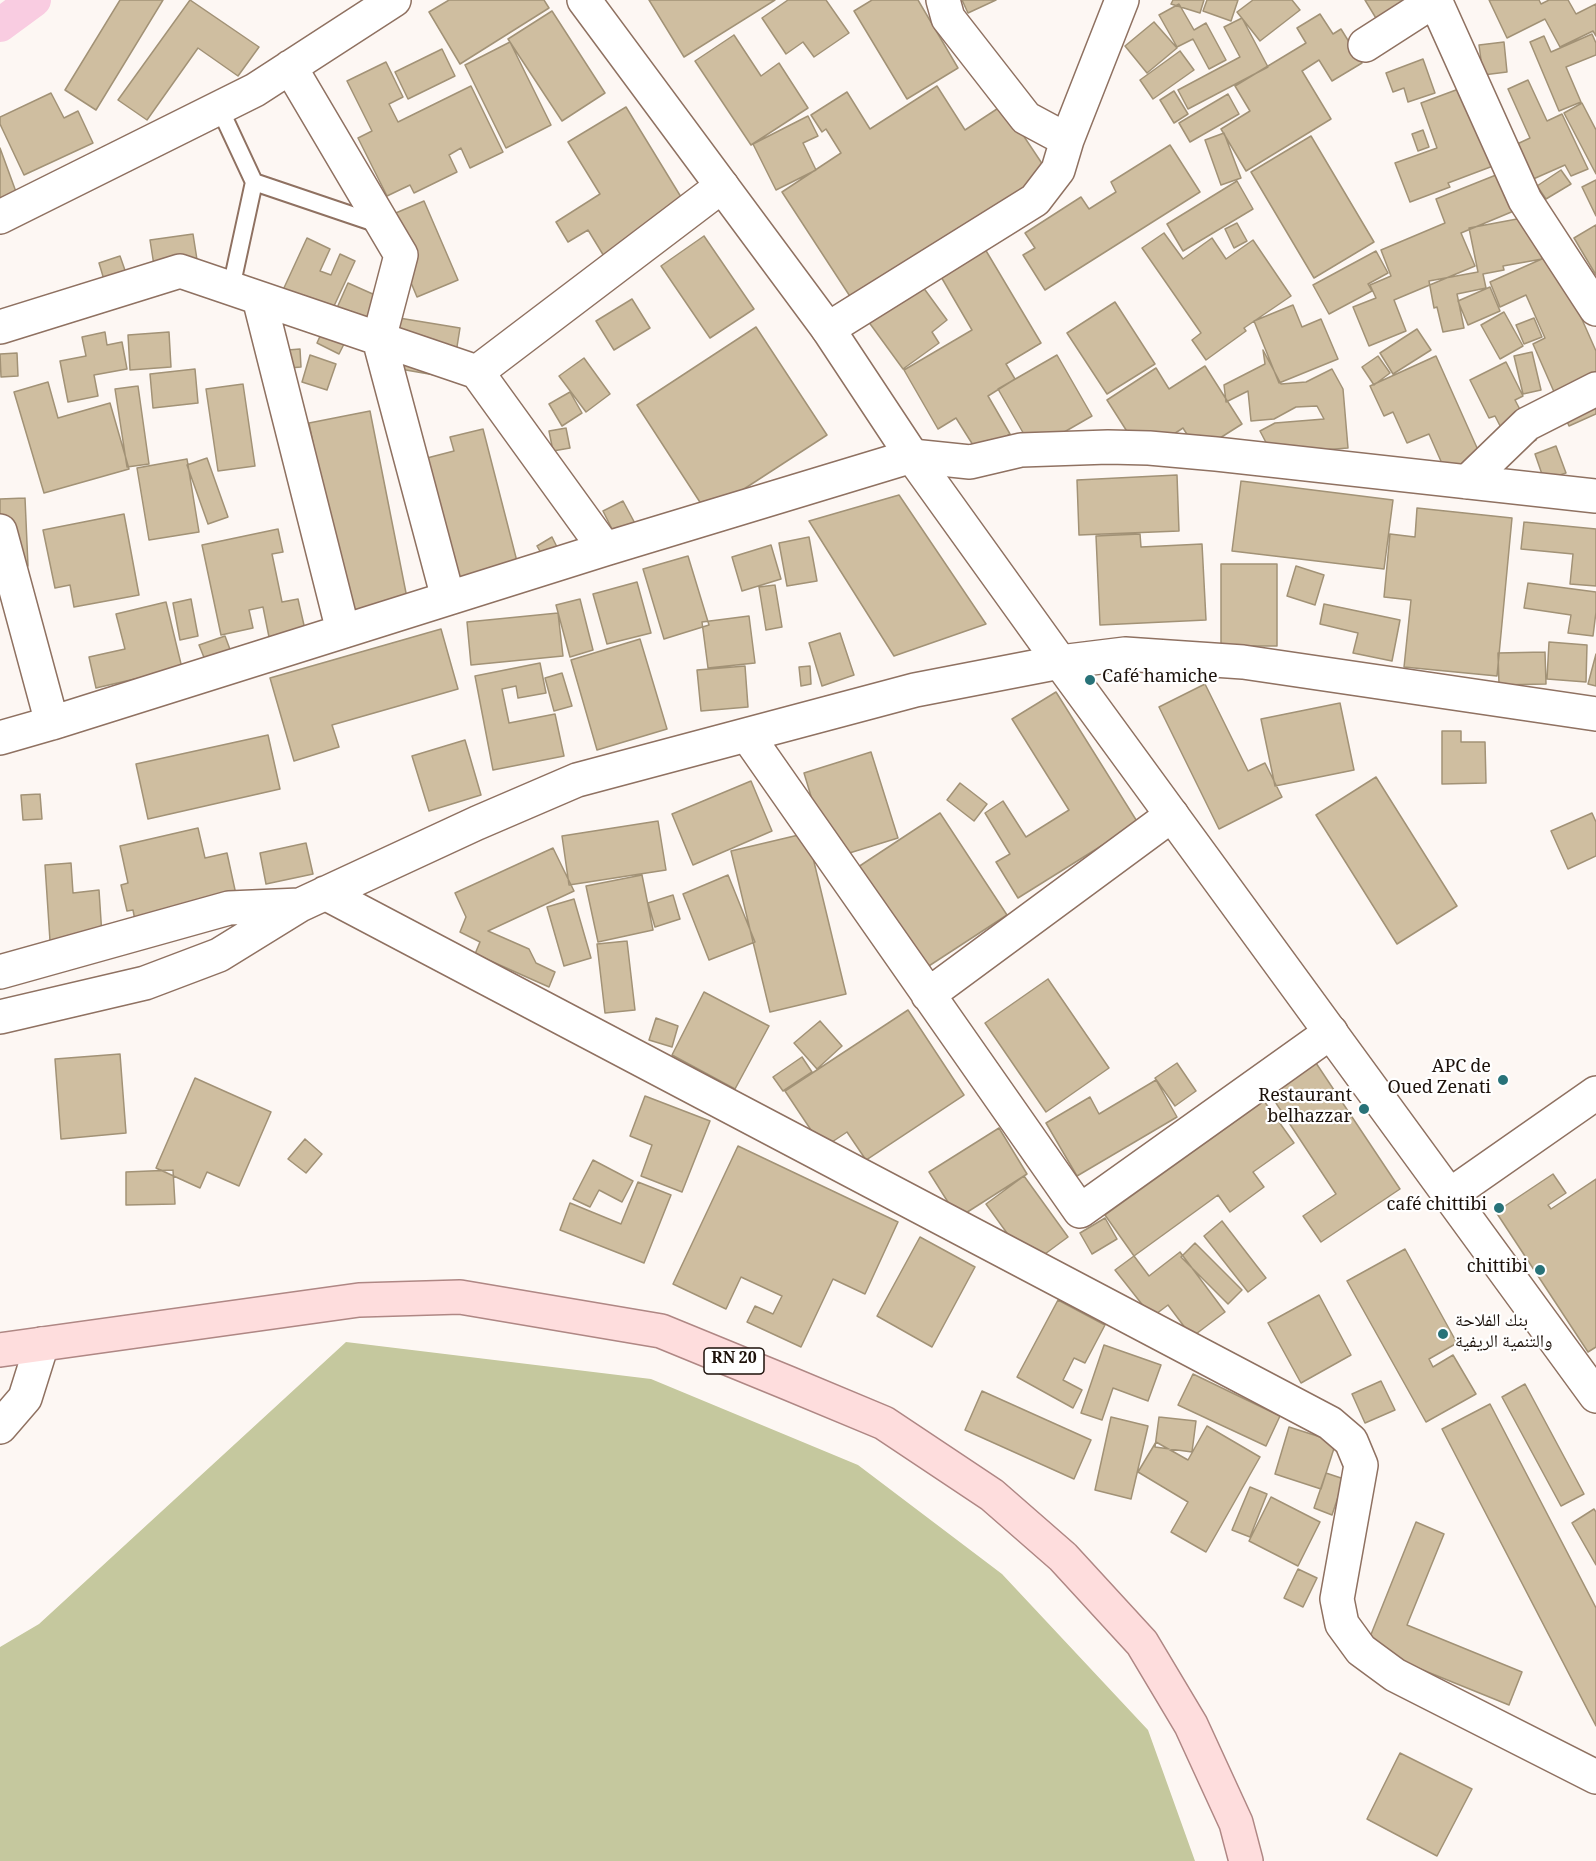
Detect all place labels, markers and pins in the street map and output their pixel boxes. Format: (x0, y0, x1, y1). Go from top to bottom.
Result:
place label: Café hamiche (1102, 669, 1218, 691)
marker: Café hamiche (1083, 673, 1097, 687)
place label: APC de Oued Zenati (1387, 1059, 1491, 1102)
marker: APC de Oued Zenati (1496, 1073, 1510, 1087)
place label: Restaurant belhazzar (1258, 1088, 1352, 1130)
marker: Restaurant belhazzar (1357, 1102, 1371, 1116)
place label: café chittibi (1386, 1197, 1487, 1219)
marker: café chittibi (1492, 1201, 1506, 1215)
place label: chittibi (1467, 1259, 1528, 1281)
marker: chittibi (1533, 1263, 1547, 1277)
place label: بنك الفلاحة والتنمية الريفية (1455, 1313, 1552, 1356)
marker: بنك الفلاحة والتنمية الريفية (1436, 1327, 1450, 1341)

